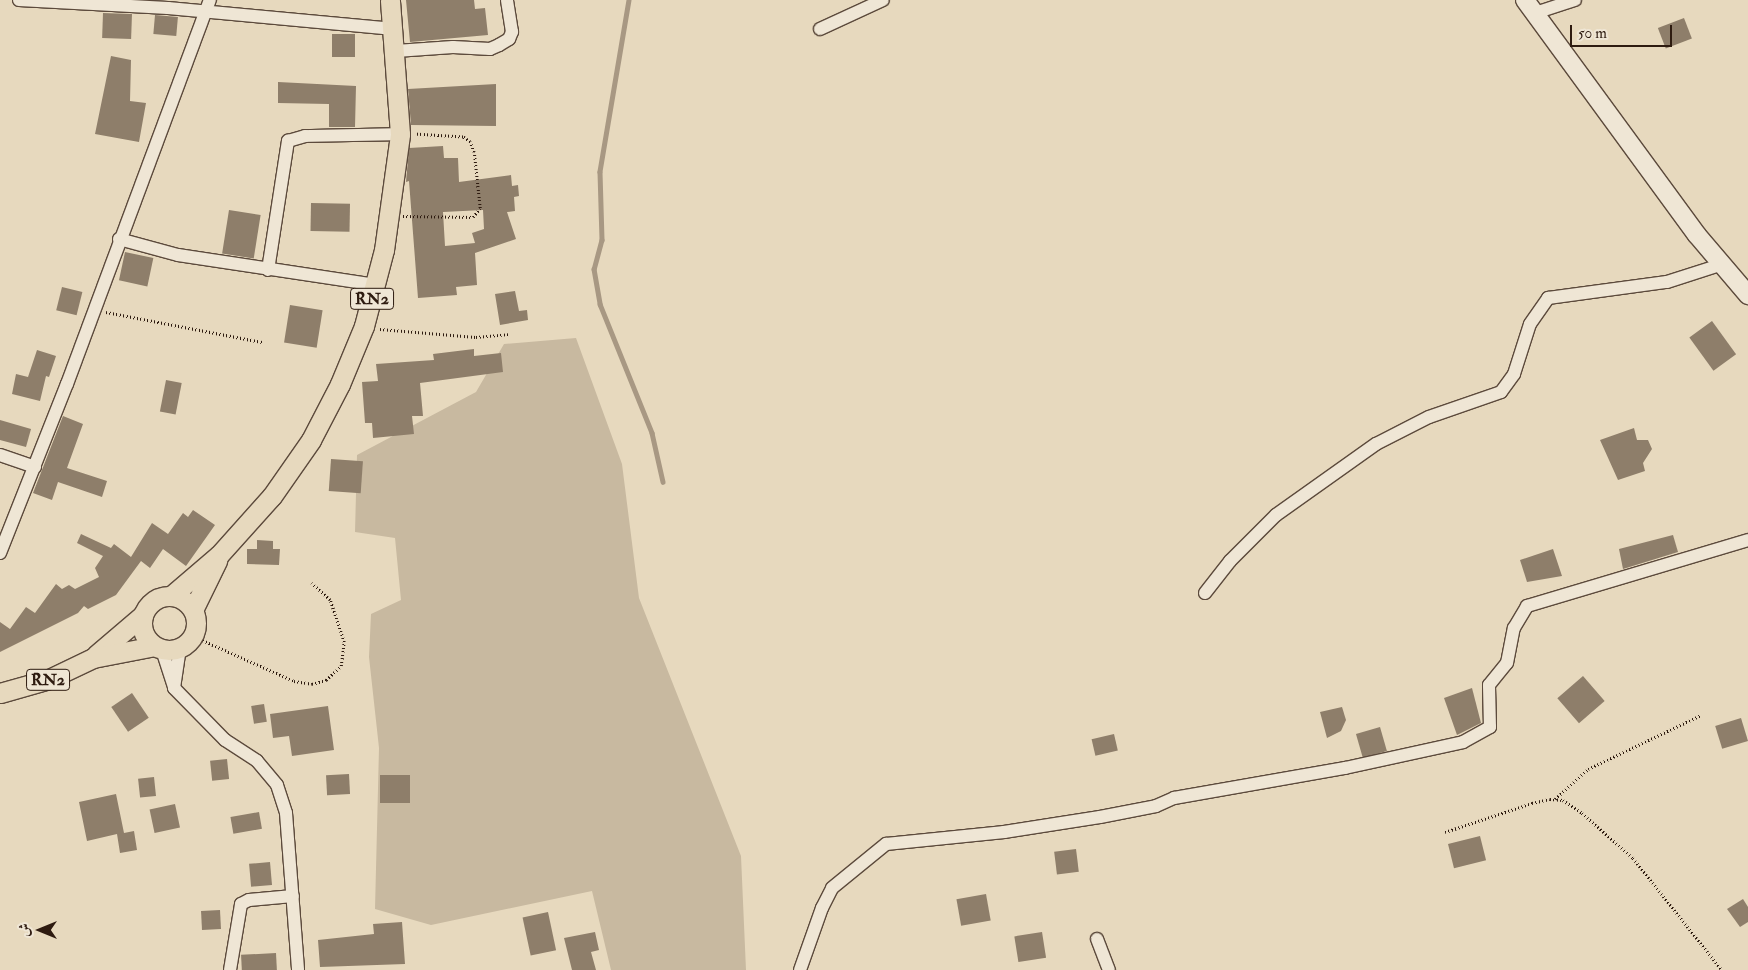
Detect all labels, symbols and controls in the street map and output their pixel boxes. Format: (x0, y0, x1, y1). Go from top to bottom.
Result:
scale bar (1573, 15, 1676, 47)
text: 50 m (1578, 24, 1607, 43)
road number: RN2 (350, 286, 394, 312)
road number: RN2 (26, 666, 70, 694)
north arrow (15, 905, 65, 955)
text: ش (16, 923, 33, 937)

